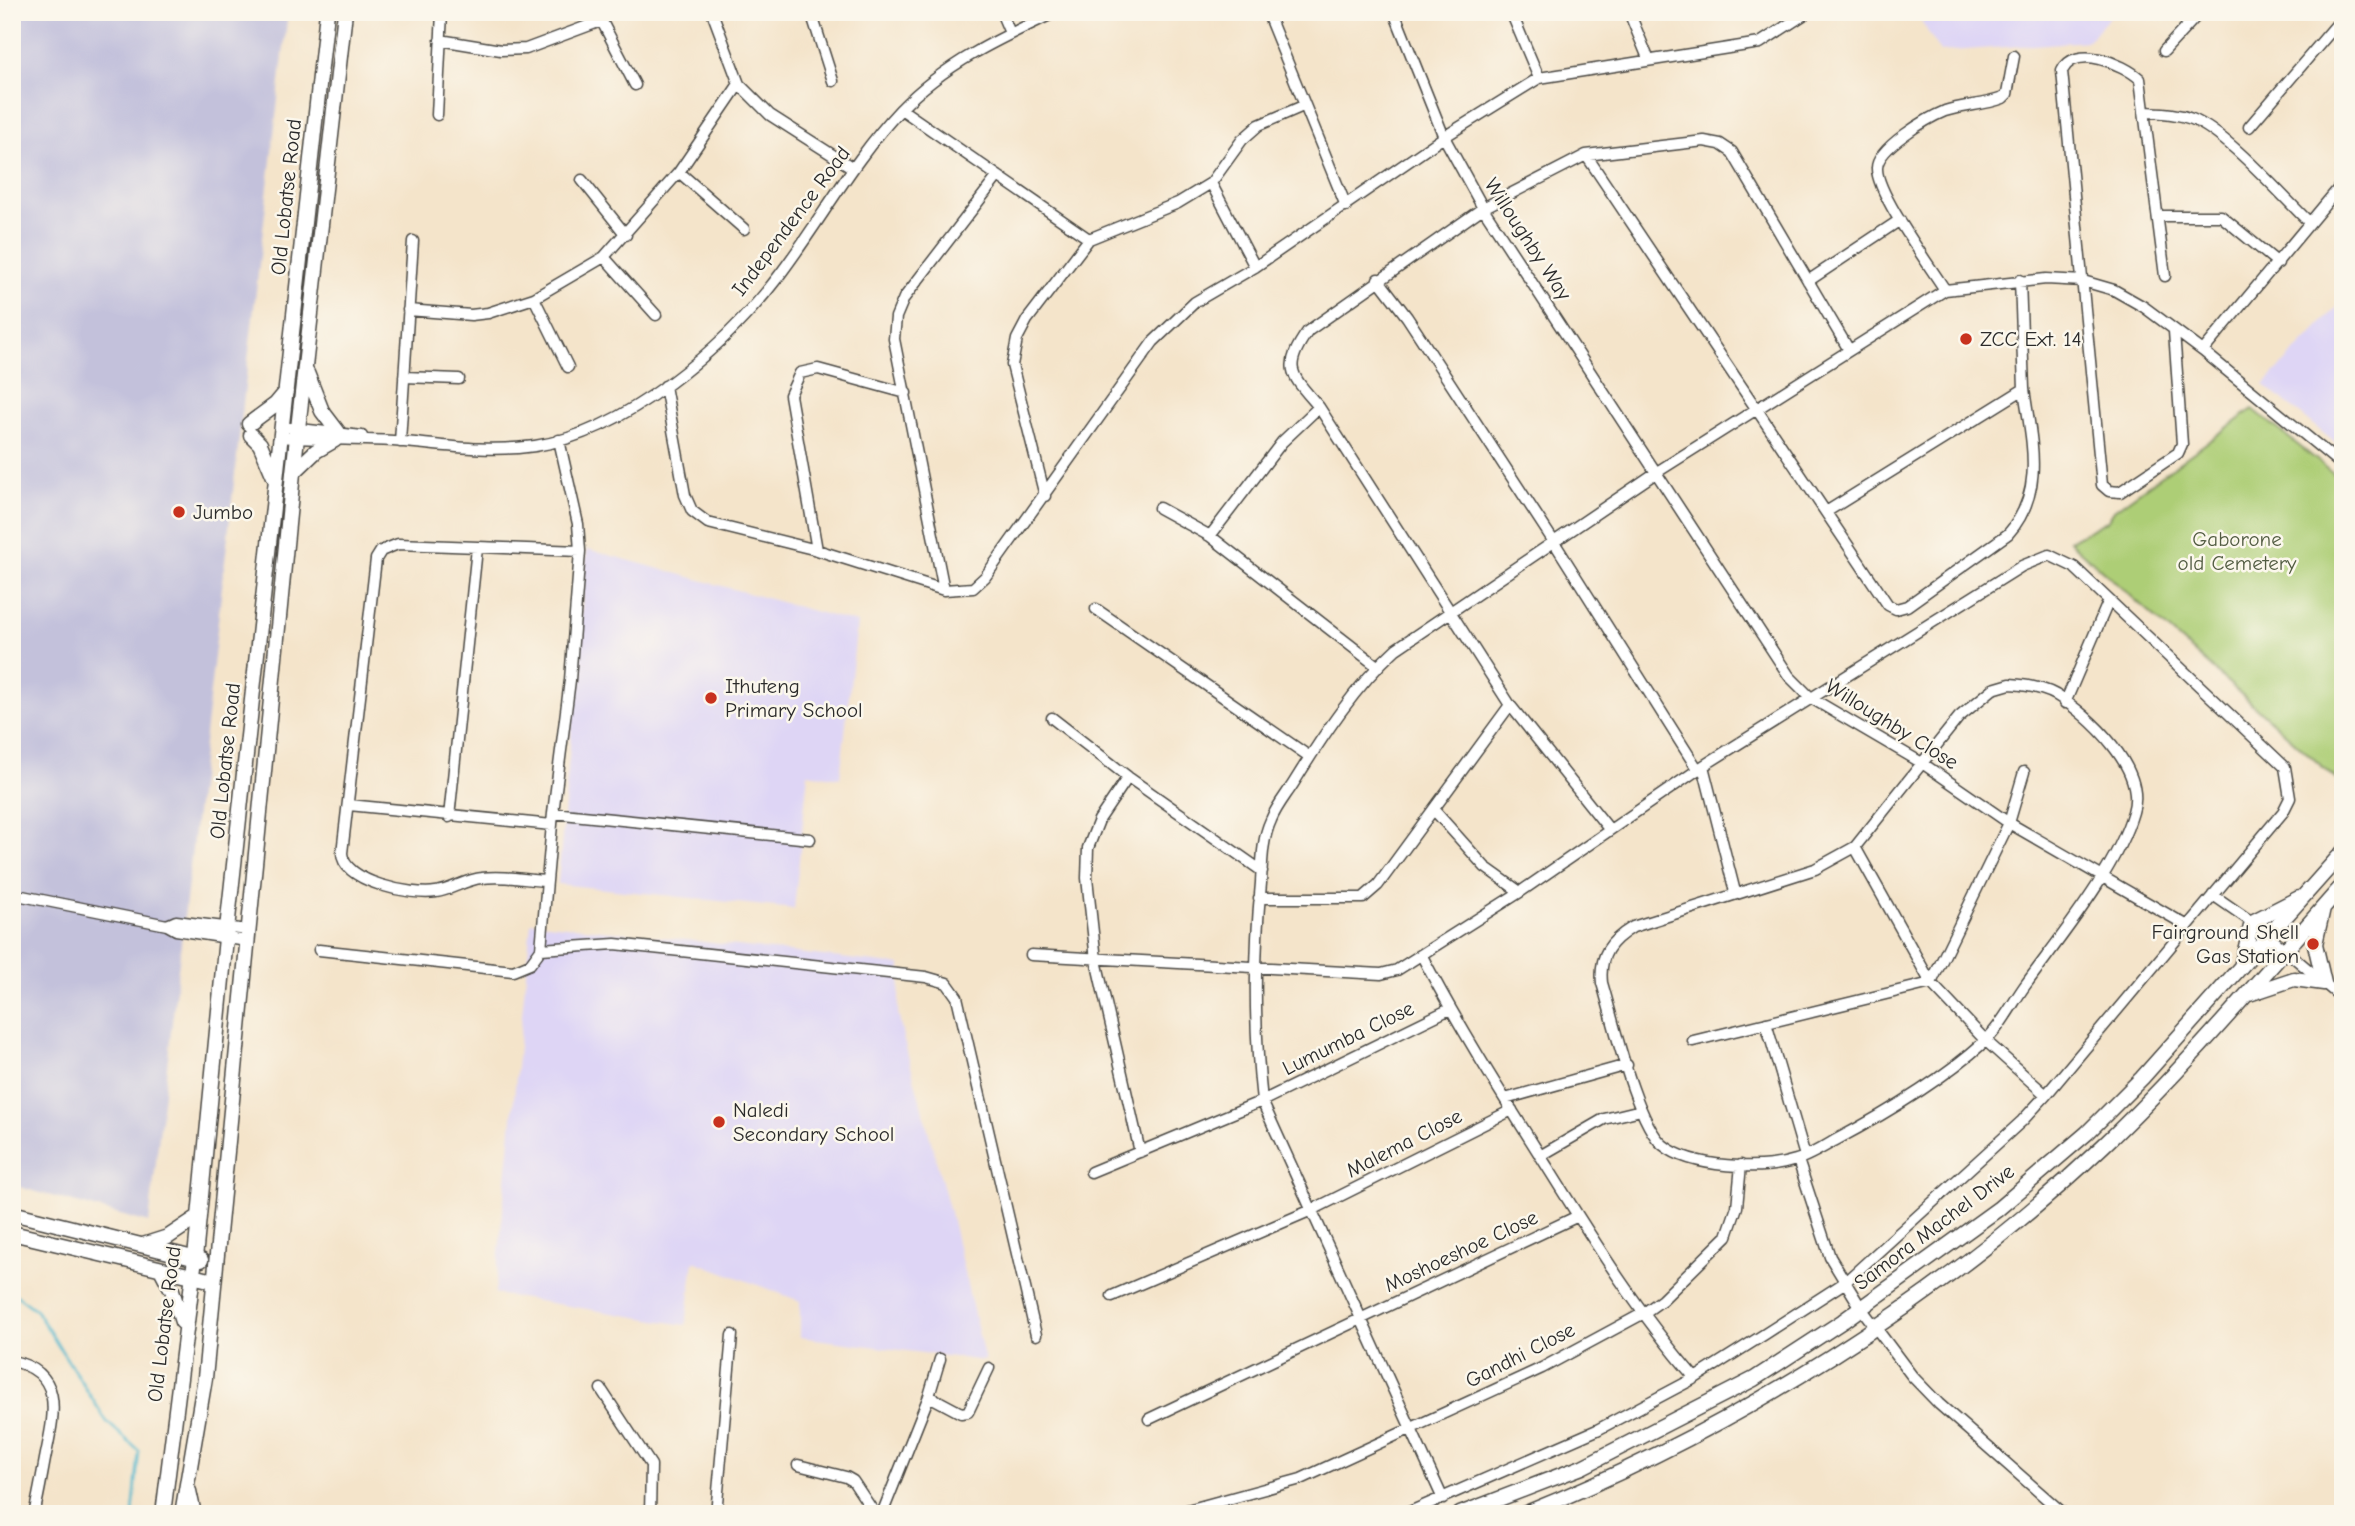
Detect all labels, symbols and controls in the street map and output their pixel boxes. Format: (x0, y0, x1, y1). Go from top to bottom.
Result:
street label: Old Lobatse Road (266, 118, 306, 276)
street label: Independence Road (727, 141, 855, 301)
street label: Willoughby Way (1480, 173, 1577, 305)
place label: ZCC Ext. 14 (1980, 327, 2082, 351)
marker: ZCC Ext. 14 (1958, 331, 1974, 347)
place label: Jumbo (193, 500, 253, 524)
marker: Jumbo (171, 504, 187, 520)
park label: Gaborone old Cemetery (2178, 527, 2297, 575)
place label: Ithuteng Primary School (725, 674, 863, 722)
street label: Willoughby Close (1821, 674, 1963, 774)
street label: Old Lobatse Road (205, 682, 245, 840)
marker: Ithuteng Primary School (703, 690, 719, 706)
place label: Fairground Shell Gas Station (2151, 920, 2299, 968)
marker: Fairground Shell Gas Station (2305, 936, 2321, 952)
street label: Lumumba Close (1278, 996, 1418, 1080)
place label: Naledi Secondary School (733, 1098, 894, 1146)
street label: Malema Close (1342, 1104, 1466, 1182)
marker: Naledi Secondary School (711, 1114, 727, 1130)
street label: Samora Machel Drive (1849, 1159, 2019, 1295)
street label: Moshoeshoe Close (1380, 1205, 1542, 1297)
street label: Old Lobatse Road (143, 1245, 185, 1403)
street label: Gandhi Close (1461, 1317, 1579, 1393)

